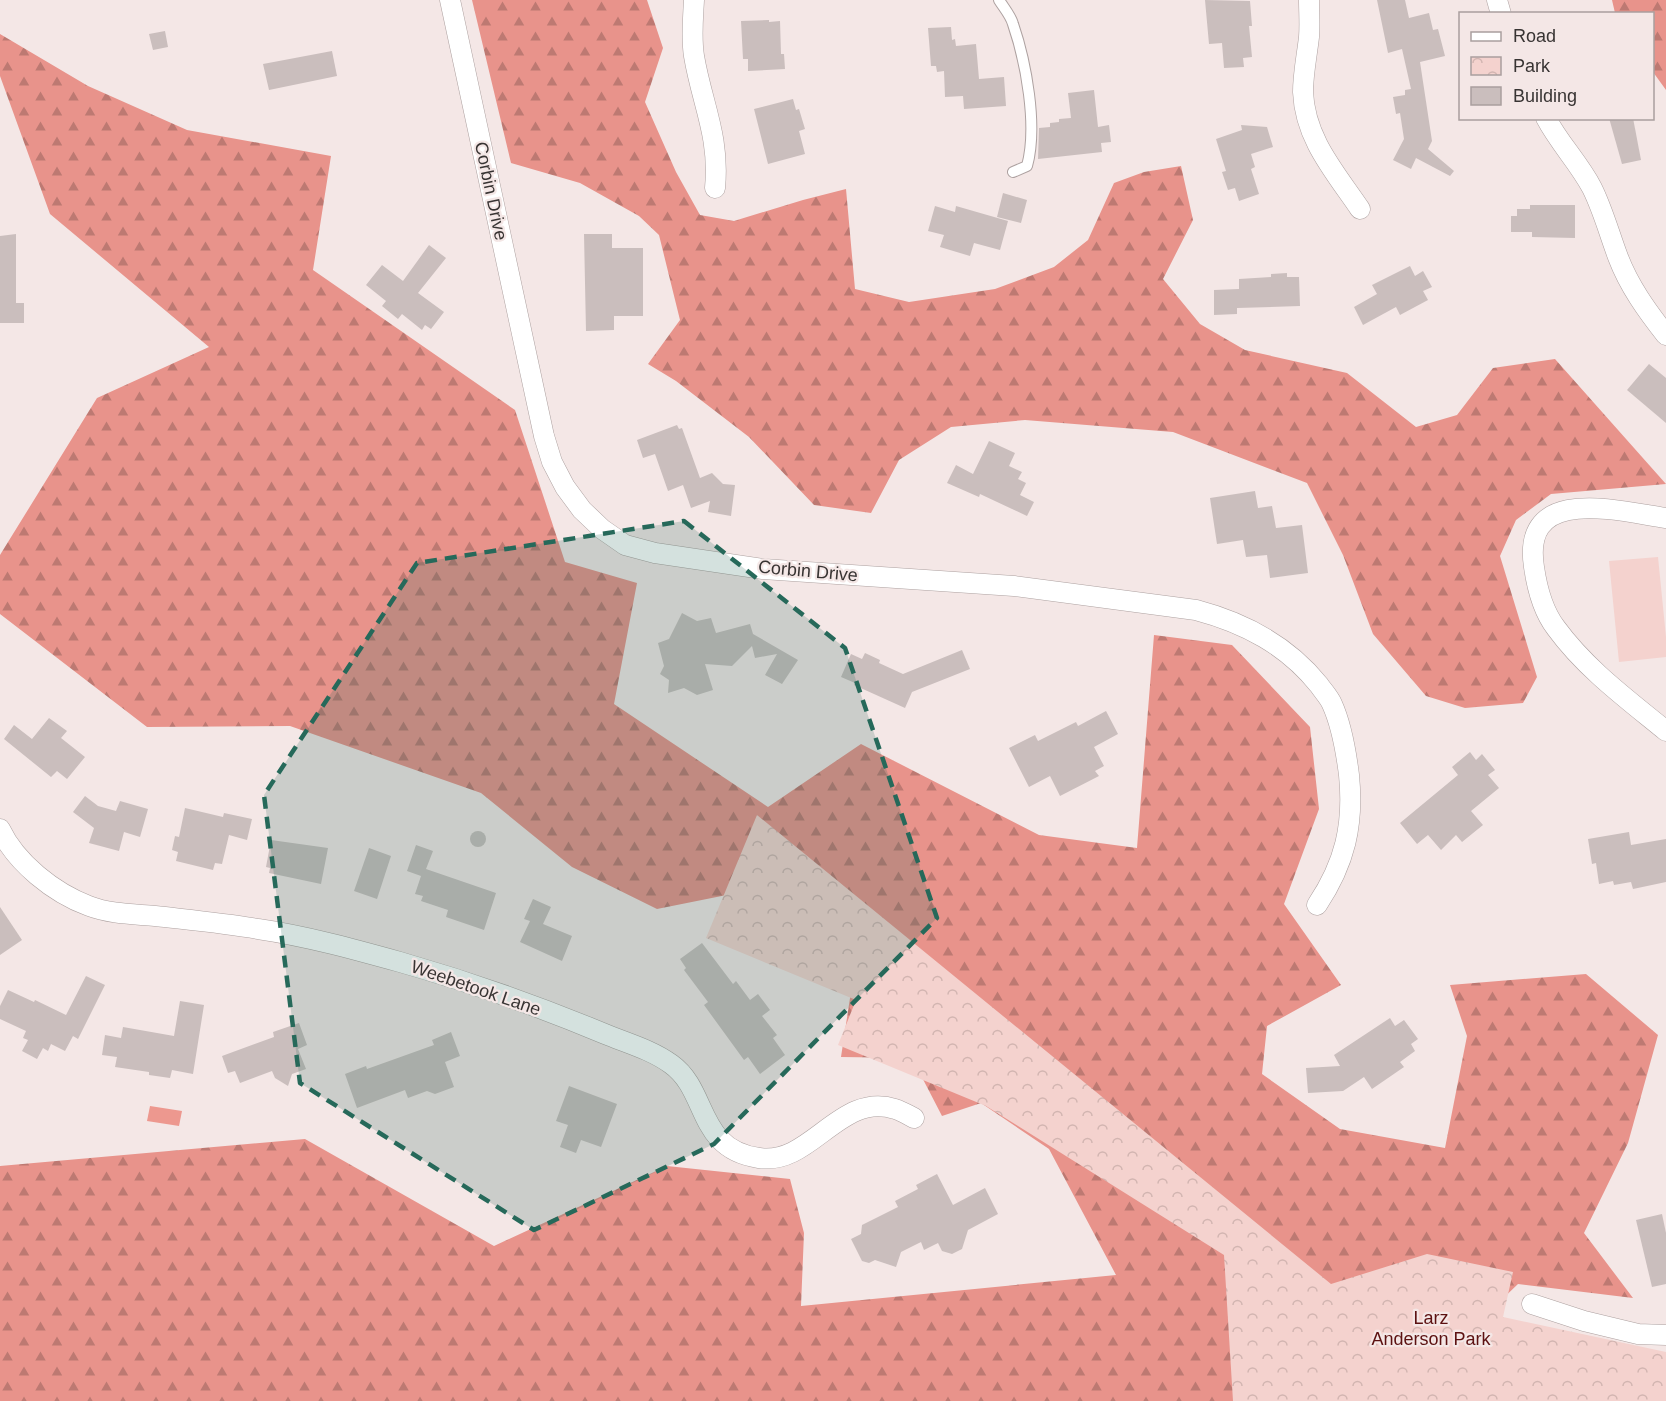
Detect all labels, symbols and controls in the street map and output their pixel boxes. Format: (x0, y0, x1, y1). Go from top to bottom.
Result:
legend (1459, 12, 1654, 120)
text: Road (1513, 26, 1556, 46)
text: Park (1513, 56, 1551, 76)
text: Building (1513, 86, 1577, 106)
street label: Corbin Drive (471, 140, 511, 242)
street label: Corbin Drive (757, 557, 859, 585)
street label: Weebetook Lane (409, 956, 543, 1020)
park label: Larz Anderson Park (1371, 1308, 1492, 1349)

